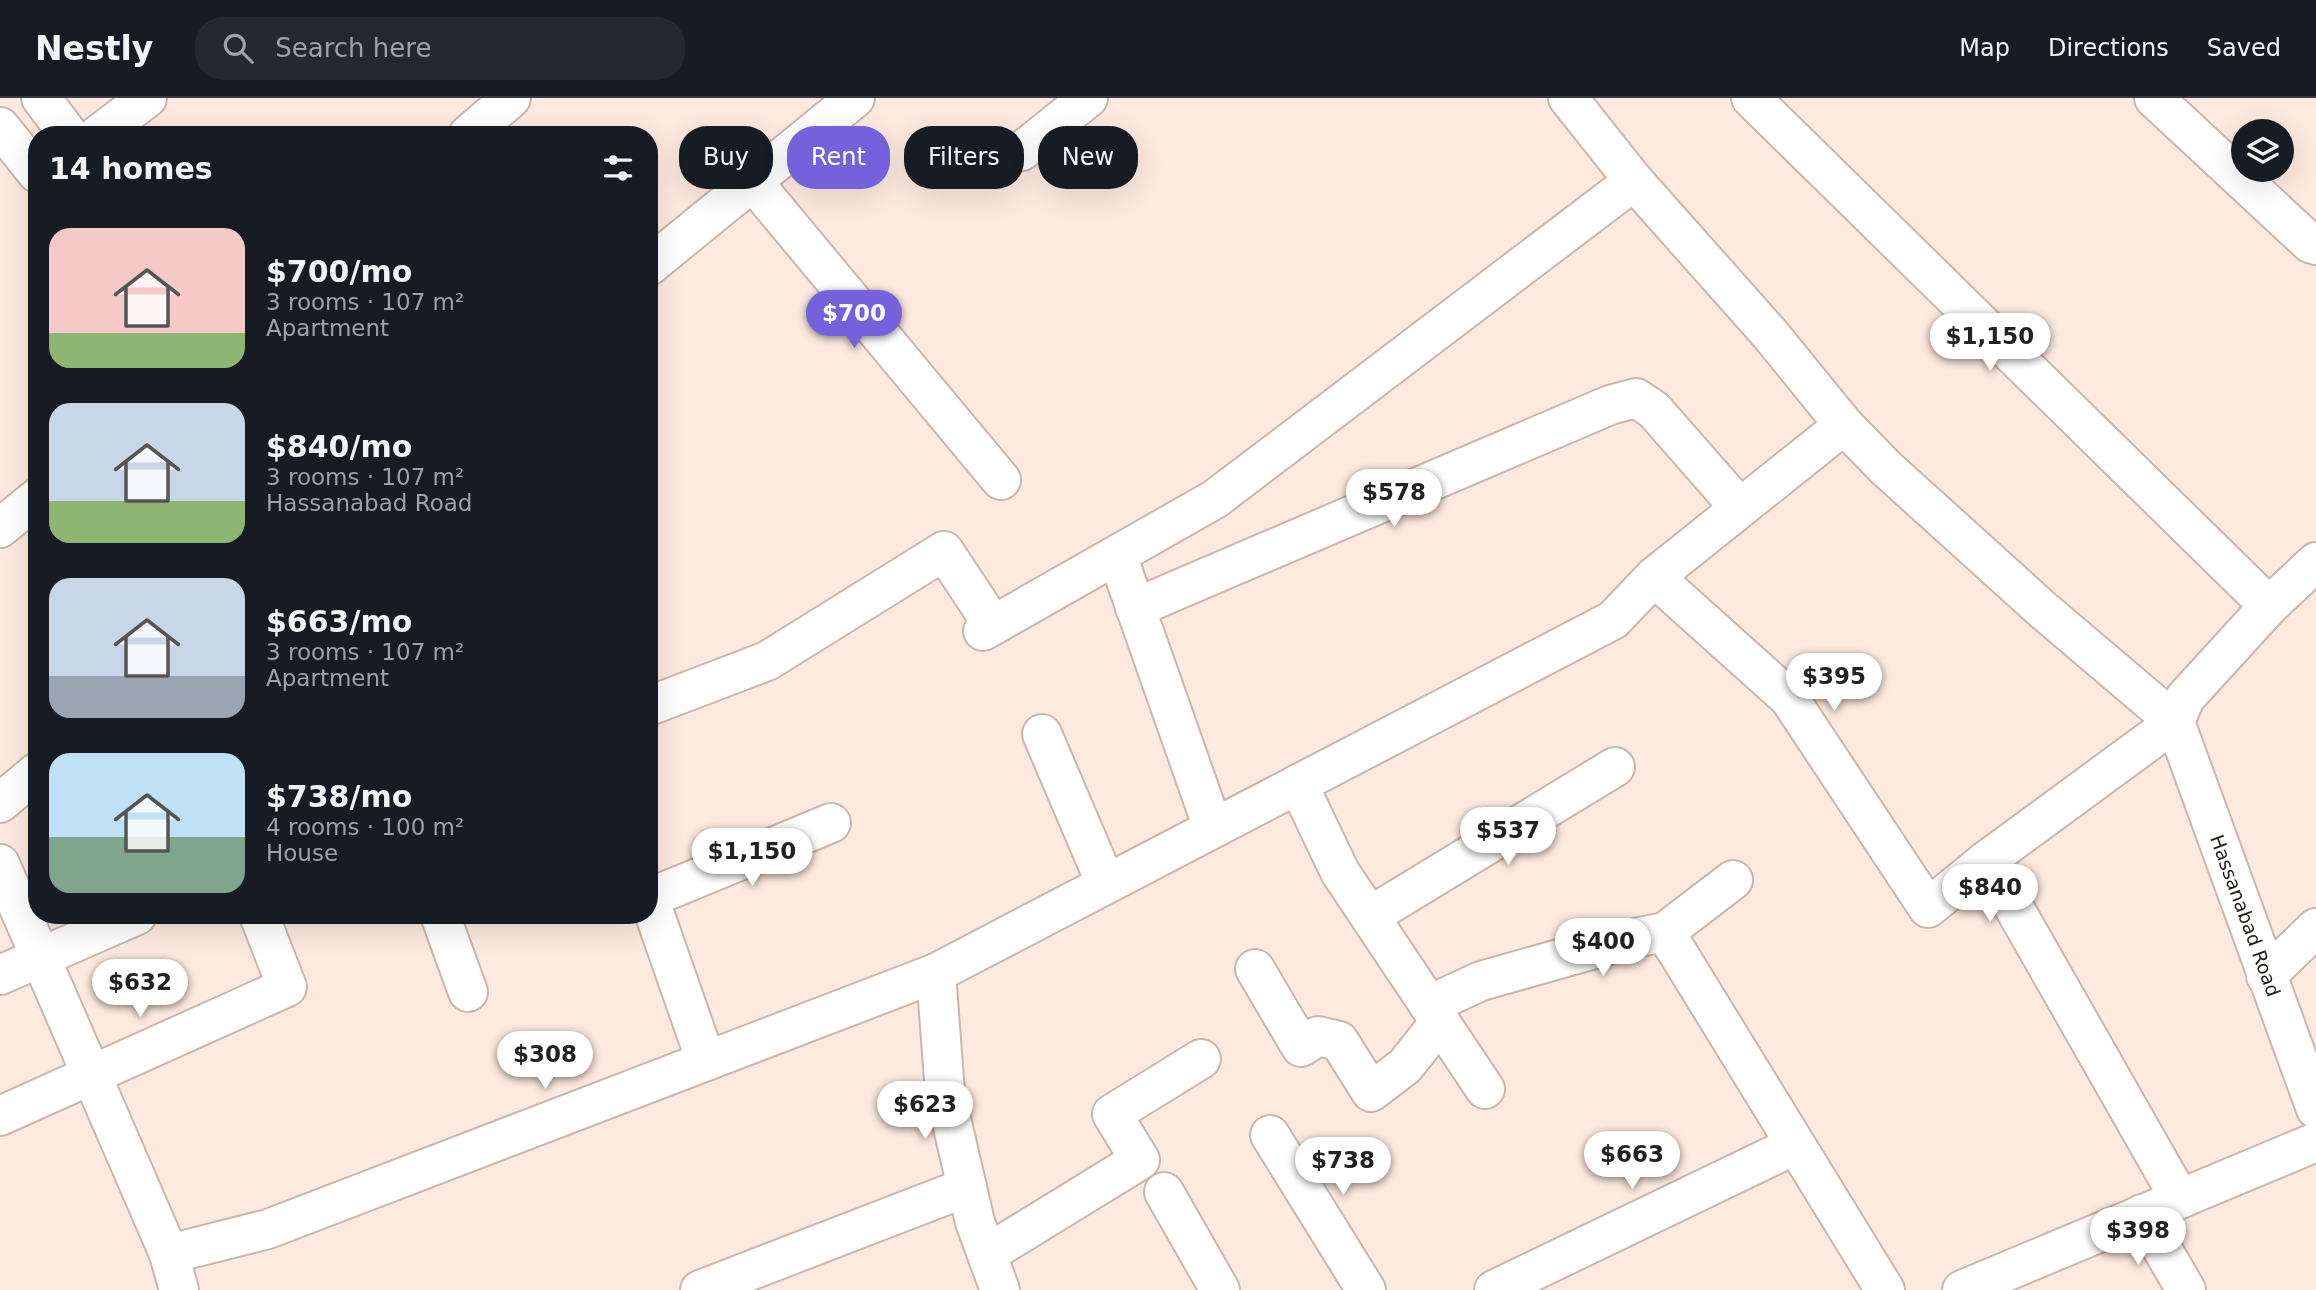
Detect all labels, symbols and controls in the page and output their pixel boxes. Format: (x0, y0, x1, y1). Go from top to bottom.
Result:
search box (195, 17, 685, 80)
text: Nestly (35, 29, 153, 68)
icon: search (219, 29, 257, 67)
text: Search here (275, 33, 431, 63)
text: Map (1959, 34, 2010, 62)
text: Directions (2048, 34, 2169, 62)
text: Saved (2207, 34, 2281, 62)
map controls (2231, 119, 2294, 182)
button: layers (2231, 119, 2294, 182)
chip: Buy (679, 126, 773, 189)
chip: Rent (787, 126, 890, 189)
chip: Filters (904, 126, 1024, 189)
chip: New (1038, 126, 1138, 189)
icon: filters (599, 149, 637, 187)
text: 14 homes (49, 151, 213, 186)
text: $700/mo (266, 254, 412, 289)
icon: home (105, 256, 189, 340)
text: 3 rooms · 107 m² (266, 289, 464, 315)
pin: $700 (813, 290, 895, 350)
text: $700 (822, 300, 886, 326)
pin: $1,150 (1933, 314, 2047, 373)
text: Apartment (266, 315, 389, 341)
text: $1,150 (1946, 323, 2034, 349)
text: $840/mo (266, 429, 412, 464)
icon: home (105, 431, 189, 515)
text: 3 rooms · 107 m² (266, 464, 464, 490)
pin: $578 (1353, 470, 1435, 529)
text: $578 (1362, 479, 1426, 505)
text: Hassanabad Road (266, 490, 472, 516)
text: $663/mo (266, 604, 412, 639)
icon: home (105, 606, 189, 690)
text: 3 rooms · 107 m² (266, 639, 464, 665)
pin: $395 (1793, 654, 1875, 713)
text: $395 (1802, 663, 1866, 689)
text: Apartment (266, 665, 389, 691)
text: $738/mo (266, 779, 412, 814)
icon: home (105, 781, 189, 865)
pin: $537 (1467, 808, 1549, 867)
text: 4 rooms · 100 m² (266, 814, 464, 840)
text: $537 (1476, 817, 1540, 843)
pin: $1,150 (695, 828, 809, 888)
street label: Hassanabad Road (2206, 832, 2285, 999)
text: $1,150 (708, 838, 796, 864)
text: House (266, 840, 338, 866)
pin: $840 (1949, 864, 2031, 924)
text: $840 (1958, 874, 2022, 900)
pin: $400 (1562, 918, 1644, 978)
text: $400 (1571, 928, 1635, 954)
pin: $632 (99, 960, 181, 1019)
text: $632 (108, 969, 172, 995)
pin: $308 (504, 1032, 586, 1091)
text: $308 (513, 1041, 577, 1067)
pin: $623 (884, 1082, 966, 1141)
text: $623 (893, 1091, 957, 1117)
pin: $663 (1591, 1132, 1673, 1191)
pin: $738 (1302, 1138, 1384, 1197)
text: $663 (1600, 1141, 1664, 1167)
text: $738 (1311, 1147, 1375, 1173)
pin: $398 (2097, 1208, 2179, 1267)
text: $398 (2106, 1217, 2170, 1243)

